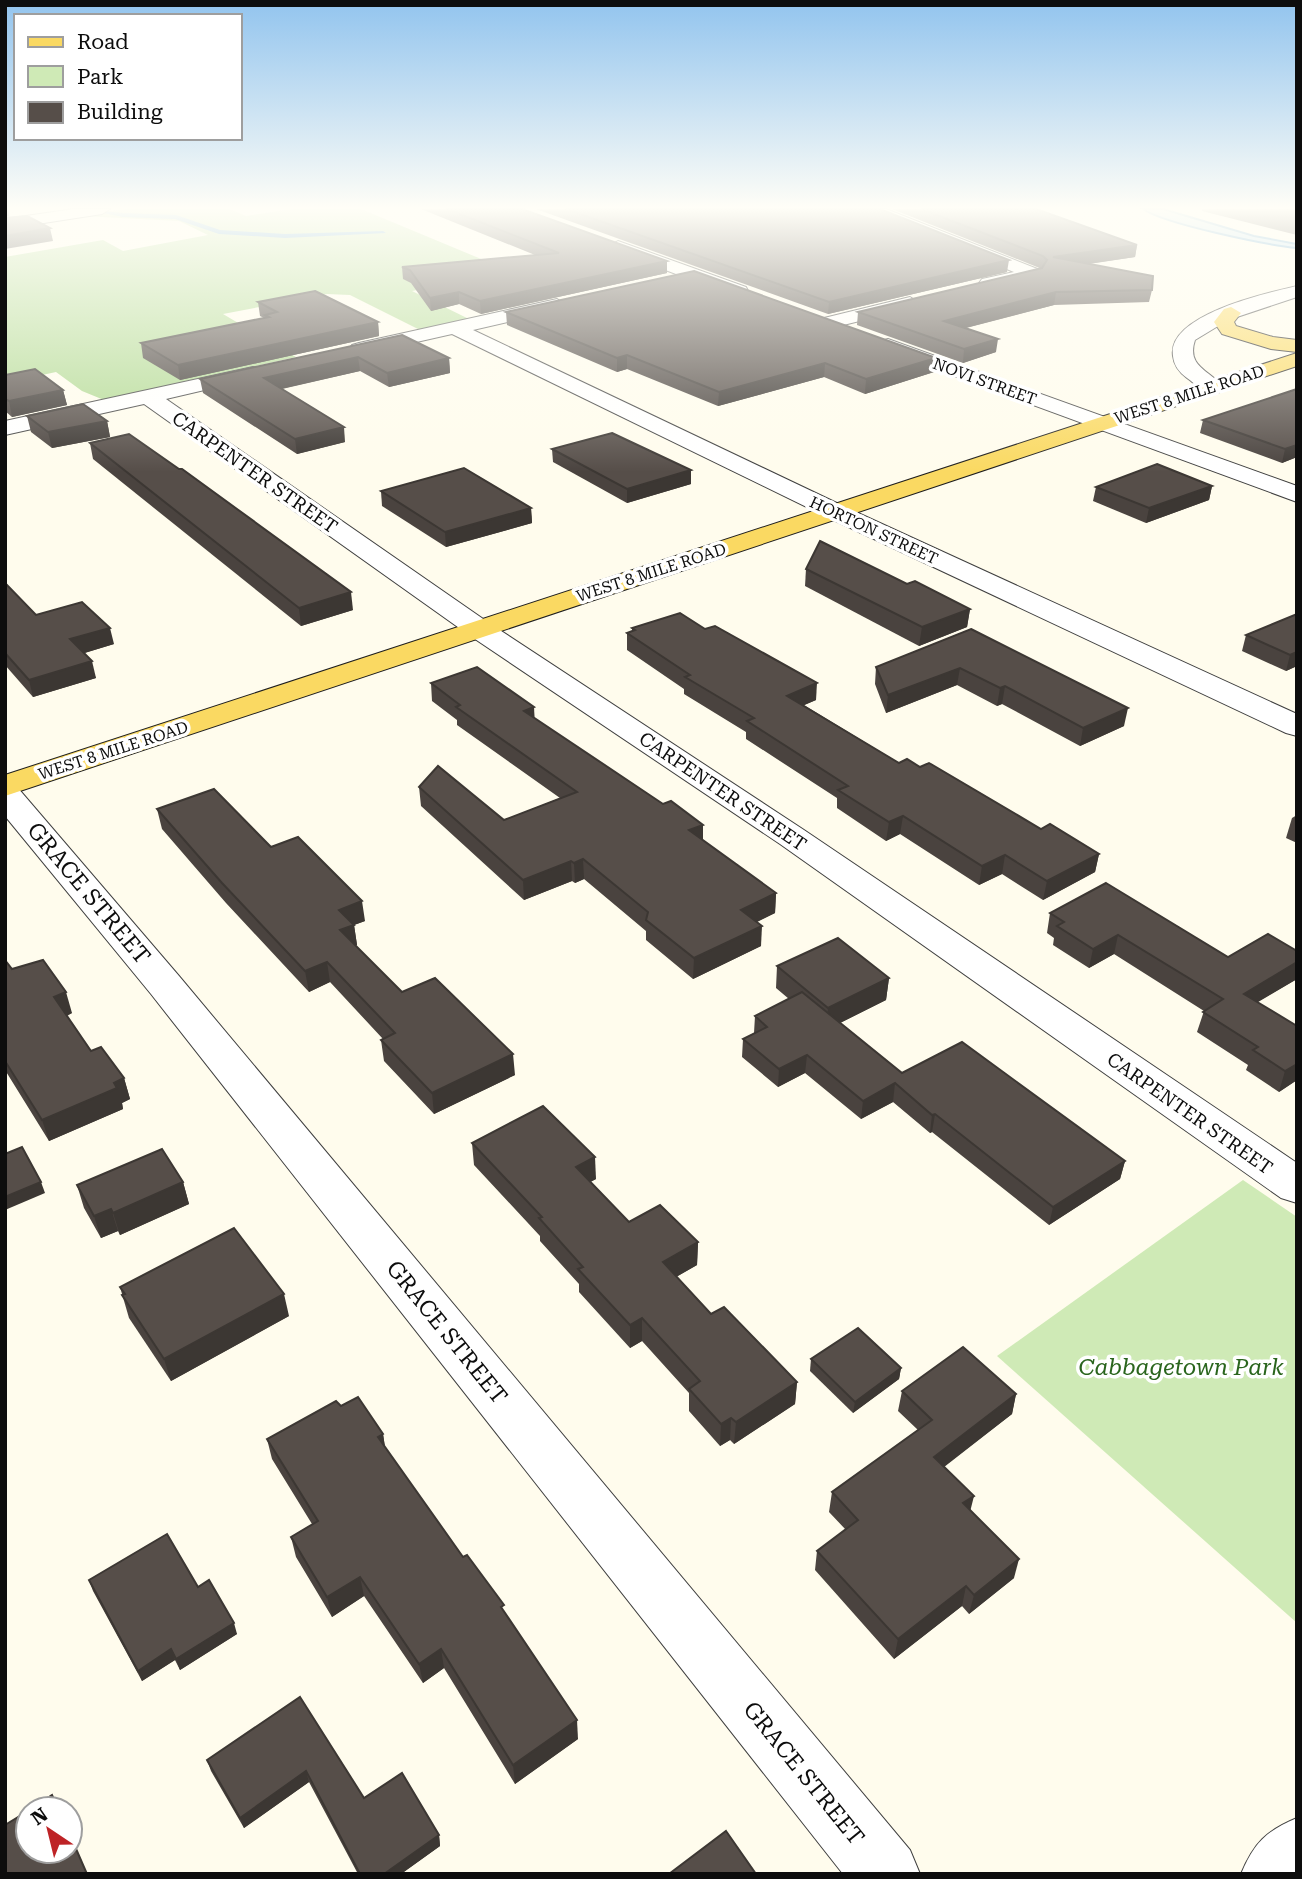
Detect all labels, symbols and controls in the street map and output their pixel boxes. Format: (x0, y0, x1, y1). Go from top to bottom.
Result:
legend (14, 14, 242, 140)
text: Road (77, 30, 129, 54)
text: Park (77, 65, 123, 89)
text: Building (77, 100, 163, 124)
street label: NOVI STREET (930, 354, 1040, 409)
street label: WEST 8 MILE ROAD (1112, 361, 1266, 428)
street label: CARPENTER STREET (168, 407, 342, 538)
street label: HORTON STREET (807, 492, 941, 569)
street label: WEST 8 MILE ROAD (574, 539, 728, 606)
street label: WEST 8 MILE ROAD (36, 717, 190, 784)
street label: CARPENTER STREET (635, 727, 811, 856)
street label: GRACE STREET (21, 817, 156, 970)
street label: CARPENTER STREET (1103, 1048, 1277, 1179)
street label: GRACE STREET (381, 1255, 513, 1409)
park label: Cabbagetown Park (1078, 1354, 1284, 1381)
street label: GRACE STREET (738, 1696, 870, 1850)
north arrow (14, 1795, 84, 1865)
text: N (27, 1803, 52, 1830)

